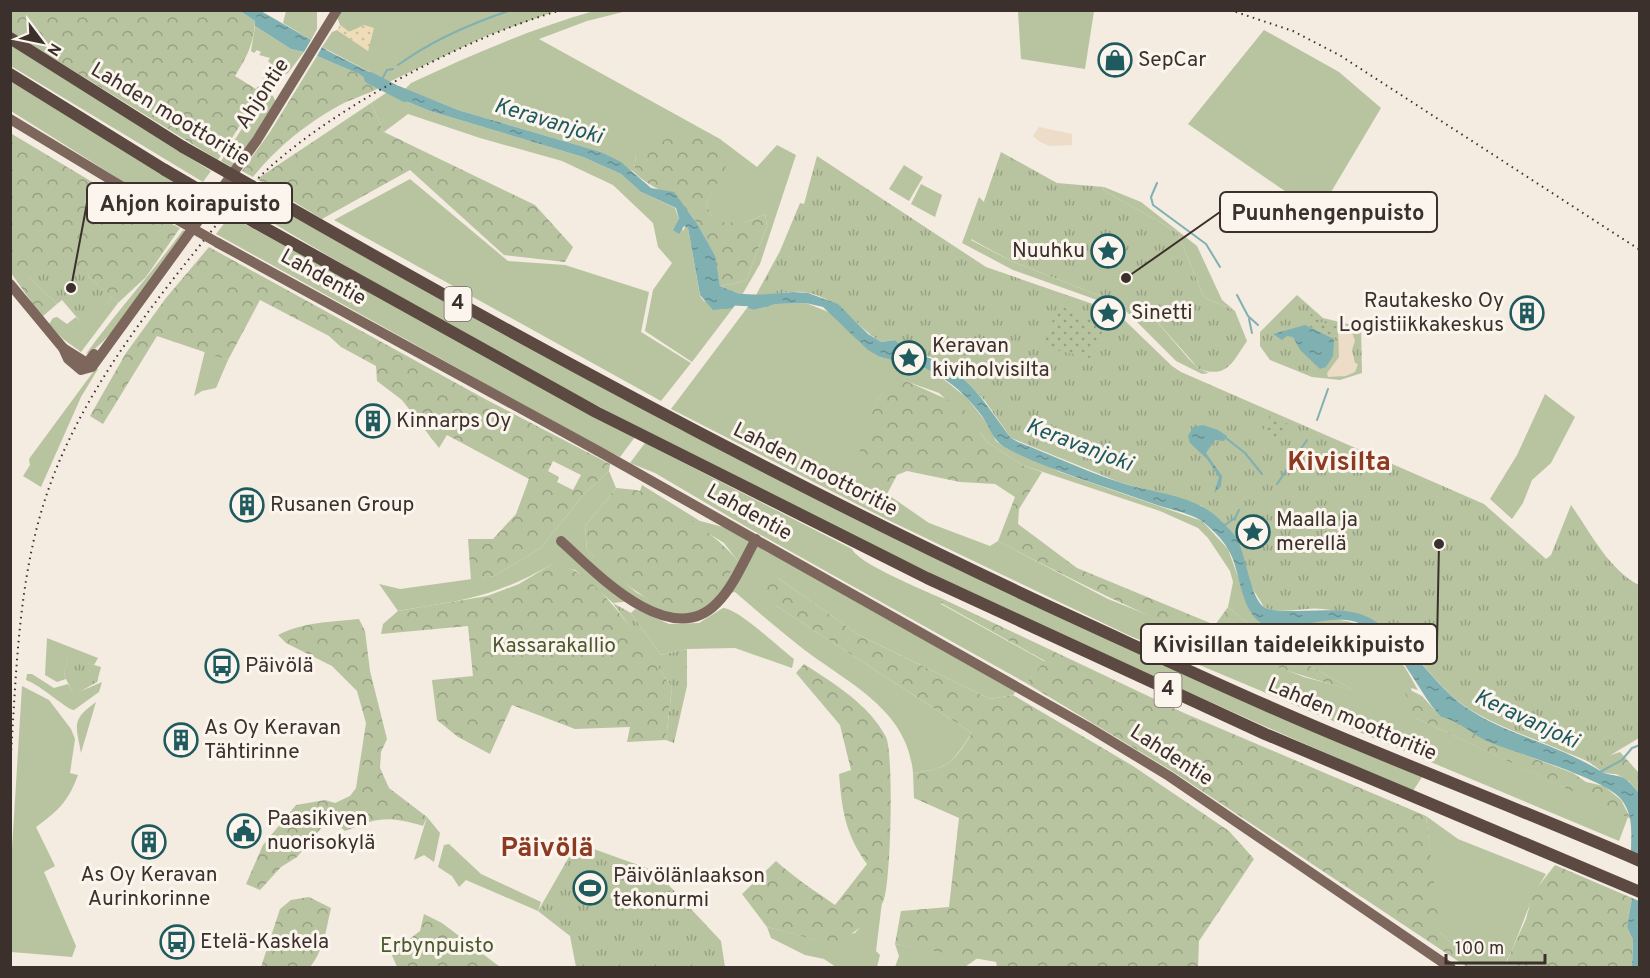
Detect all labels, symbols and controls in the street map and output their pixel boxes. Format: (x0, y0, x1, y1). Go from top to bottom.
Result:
north arrow (12, 12, 72, 72)
text: N (41, 39, 65, 59)
shop icon: SepCar (1097, 42, 1133, 78)
place label: SepCar (1138, 47, 1206, 74)
street label: Ahjontie (230, 53, 296, 135)
street label: Lahden moottoritie (85, 57, 255, 173)
water label: Keravanjoki (491, 93, 607, 152)
callout: Ahjon koirapuisto (87, 183, 292, 223)
text: Ahjon koirapuisto (100, 192, 280, 219)
callout: Puunhengenpuisto (1220, 192, 1437, 232)
text: Puunhengenpuisto (1231, 201, 1425, 228)
place icon: Nuuhku (1090, 233, 1126, 269)
place label: Nuuhku (1012, 238, 1085, 265)
street label: Lahdentie (275, 243, 371, 313)
road number: 4 (444, 287, 472, 321)
place label: Rautakesko Oy Logistiikkakeskus (1338, 288, 1504, 339)
place icon: Sinetti (1090, 295, 1126, 331)
building icon: Rautakesko Oy Logistiikkakeskus (1509, 295, 1545, 331)
place label: Sinetti (1131, 300, 1193, 327)
place label: Keravan kiviholvisilta (932, 333, 1049, 384)
place icon: Keravan kiviholvisilta (891, 340, 927, 376)
building icon: Kinnarps Oy (355, 403, 391, 439)
place label: Kinnarps Oy (396, 408, 511, 435)
water label: Keravanjoki (1022, 413, 1138, 479)
street label: Lahden moottoritie (728, 417, 902, 523)
district label: Kivisilta (1287, 446, 1391, 480)
street label: Lahdentie (701, 478, 797, 548)
building icon: Rusanen Group (229, 487, 265, 523)
place label: Rusanen Group (270, 492, 414, 519)
place label: Maalla ja merellä (1276, 507, 1358, 558)
place icon: Maalla ja merellä (1235, 514, 1271, 550)
callout: Kivisillan taideleikkipuisto (1141, 624, 1437, 664)
park label: Kassarakallio (492, 633, 616, 660)
text: Kivisillan taideleikkipuisto (1153, 633, 1425, 660)
bus stop icon: Päivölä (204, 648, 240, 684)
place label: Päivölä (245, 653, 314, 680)
street label: Lahden moottoritie (1263, 672, 1441, 768)
road number: 4 (1154, 673, 1182, 707)
water label: Keravanjoki (1470, 684, 1584, 757)
place label: As Oy Keravan Tähtirinne (204, 715, 341, 766)
street label: Lahdentie (1124, 719, 1218, 793)
building icon: As Oy Keravan Tähtirinne (163, 722, 199, 758)
place label: Paasikiven nuorisokylä (267, 806, 375, 857)
public building icon: Paasikiven nuorisokylä (226, 813, 262, 849)
building icon: As Oy Keravan Aurinkorinne (131, 824, 167, 860)
district label: Päivölä (500, 832, 594, 866)
place label: As Oy Keravan Aurinkorinne (80, 862, 218, 913)
place label: Päivölänlaakson tekonurmi (613, 863, 765, 914)
sports icon: Päivölänlaakson tekonurmi (572, 870, 608, 906)
bus stop icon: Etelä-Kaskela (159, 924, 195, 960)
scale bar (1446, 927, 1545, 965)
place label: Etelä-Kaskela (200, 929, 329, 956)
park label: Erbynpuisto (380, 933, 494, 960)
text: 100 m (1455, 938, 1504, 961)

